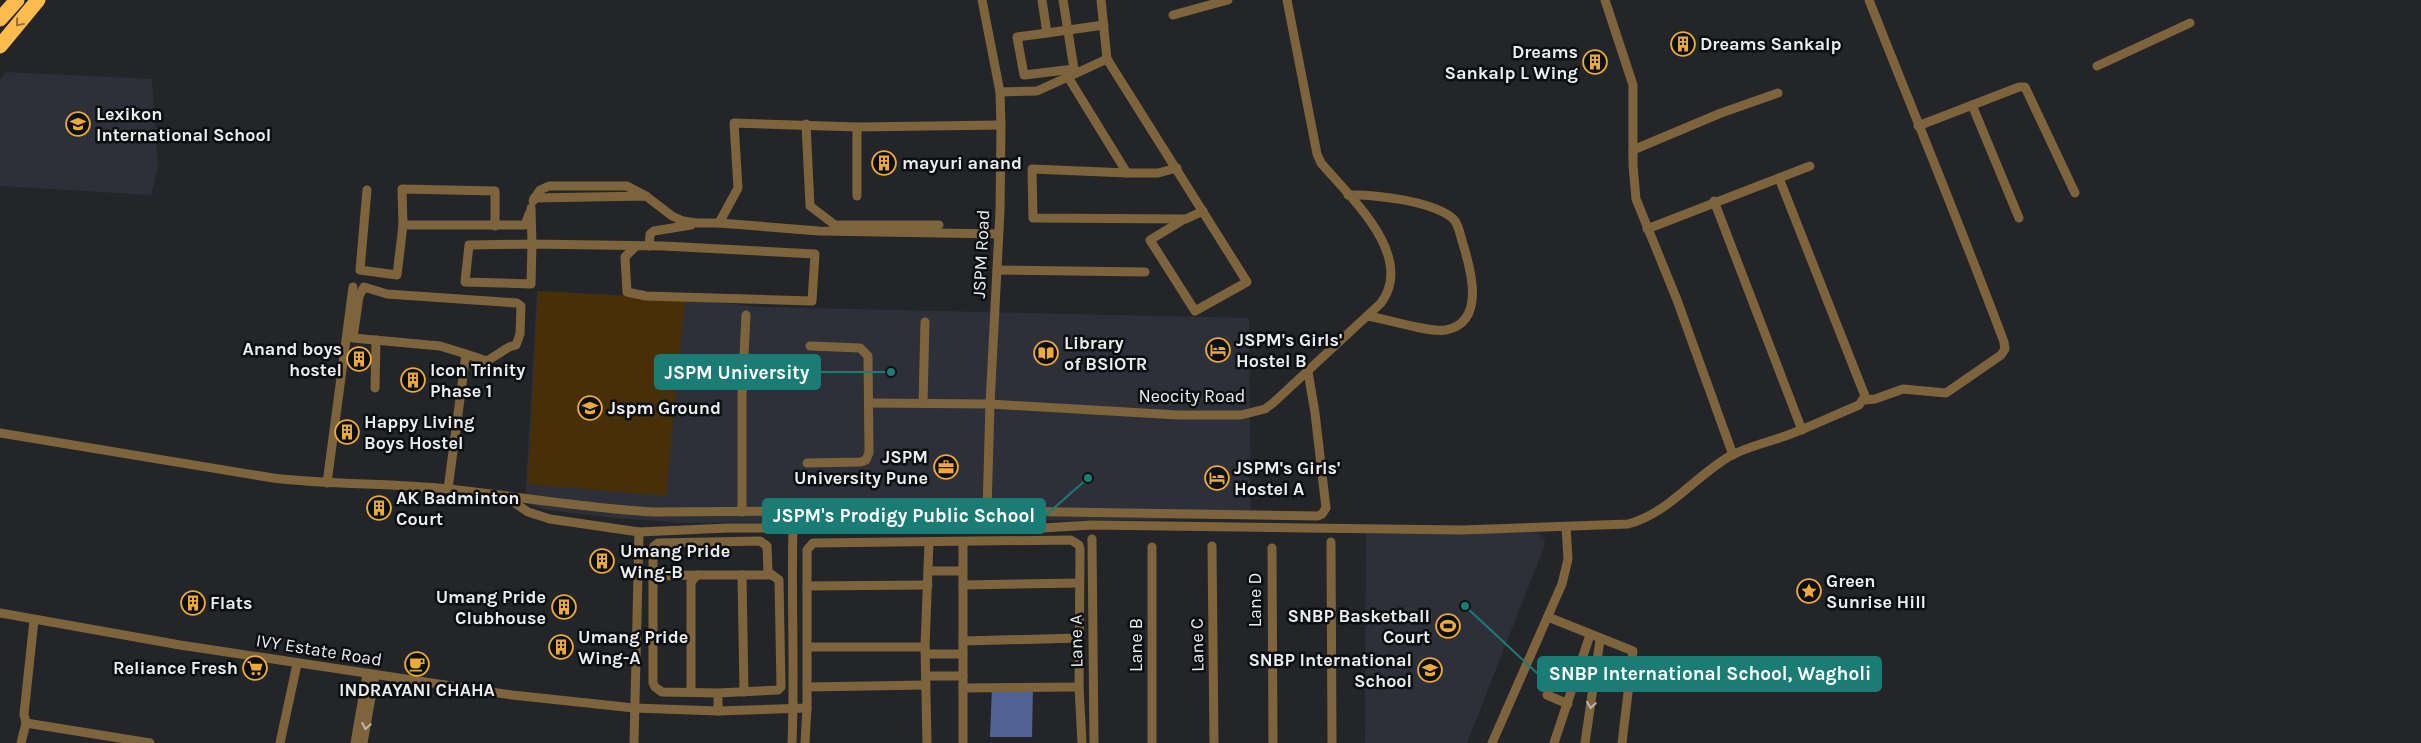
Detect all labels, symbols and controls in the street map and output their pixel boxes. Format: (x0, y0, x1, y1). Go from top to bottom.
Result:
one-way arrow (16, 17, 25, 26)
building icon: Dreams Sankalp (1670, 31, 1696, 57)
place label: Dreams Sankalp (1700, 33, 1842, 55)
place label: Dreams Sankalp L Wing (1445, 41, 1579, 84)
building icon: Dreams Sankalp L Wing (1582, 49, 1608, 75)
place label: Lexikon International School (96, 103, 271, 146)
school or university icon: Lexikon International School (65, 111, 91, 137)
building icon: mayuri anand (871, 150, 897, 176)
place label: mayuri anand (902, 152, 1022, 174)
street label: JSPM Road (968, 209, 994, 299)
place label: JSPM's Girls' Hostel B (1236, 329, 1342, 372)
place label: Library of BSIOTR (1064, 332, 1147, 375)
hotel icon: JSPM's Girls' Hostel B (1205, 337, 1231, 363)
place label: Anand boys hostel (242, 338, 342, 381)
library icon: Library of BSIOTR (1033, 340, 1059, 366)
building icon: Anand boys hostel (346, 346, 372, 372)
callout: JSPM University (655, 355, 820, 389)
place label: Icon Trinity Phase 1 (430, 359, 525, 402)
text: JSPM University (665, 362, 810, 384)
building icon: Icon Trinity Phase 1 (400, 367, 426, 393)
street label: Neocity Road (1139, 385, 1245, 407)
school or university icon: Jspm Ground (577, 395, 603, 421)
place label: Jspm Ground (608, 397, 721, 419)
place label: Happy Living Boys Hostel (364, 411, 475, 454)
building icon: Happy Living Boys Hostel (334, 419, 360, 445)
place label: JSPM University Pune (794, 446, 928, 489)
office icon: JSPM University Pune (933, 454, 959, 480)
place label: JSPM's Girls' Hostel A (1234, 457, 1340, 500)
hotel icon: JSPM's Girls' Hostel A (1204, 465, 1230, 491)
place label: AK Badminton Court (396, 487, 520, 530)
building icon: AK Badminton Court (366, 495, 392, 521)
callout: JSPM's Prodigy Public School (763, 499, 1045, 533)
text: JSPM's Prodigy Public School (773, 505, 1035, 527)
place label: Umang Pride Wing-B (620, 540, 730, 583)
building icon: Umang Pride Wing-B (589, 548, 615, 574)
place label: Green Sunrise Hill (1826, 570, 1926, 613)
street label: Lane D (1244, 573, 1266, 627)
place icon: Green Sunrise Hill (1796, 578, 1822, 604)
place label: Umang Pride Clubhouse (436, 586, 546, 629)
building icon: Flats (180, 590, 206, 616)
place label: Flats (210, 592, 252, 614)
building icon: Umang Pride Clubhouse (551, 594, 577, 620)
place label: SNBP Basketball Court (1287, 605, 1430, 648)
sports icon: SNBP Basketball Court (1435, 613, 1461, 639)
street label: Lane A (1065, 614, 1087, 668)
street label: Lane B (1125, 618, 1147, 672)
street label: Lane C (1186, 618, 1208, 672)
place label: Umang Pride Wing-A (578, 626, 688, 669)
street label: IVY Estate Road (254, 629, 384, 671)
building icon: Umang Pride Wing-A (548, 634, 574, 660)
place label: SNBP International School (1248, 649, 1412, 692)
cafe icon: INDRAYANI CHAHA (404, 651, 430, 677)
supermarket icon: Reliance Fresh (242, 655, 268, 681)
place label: Reliance Fresh (113, 657, 238, 679)
school or university icon: SNBP International School (1417, 657, 1443, 683)
callout: SNBP International School, Wagholi (1538, 657, 1881, 691)
text: SNBP International School, Wagholi (1549, 663, 1871, 685)
place label: INDRAYANI CHAHA (339, 679, 495, 701)
one-way arrow (1586, 701, 1596, 710)
one-way arrow (361, 722, 371, 731)

